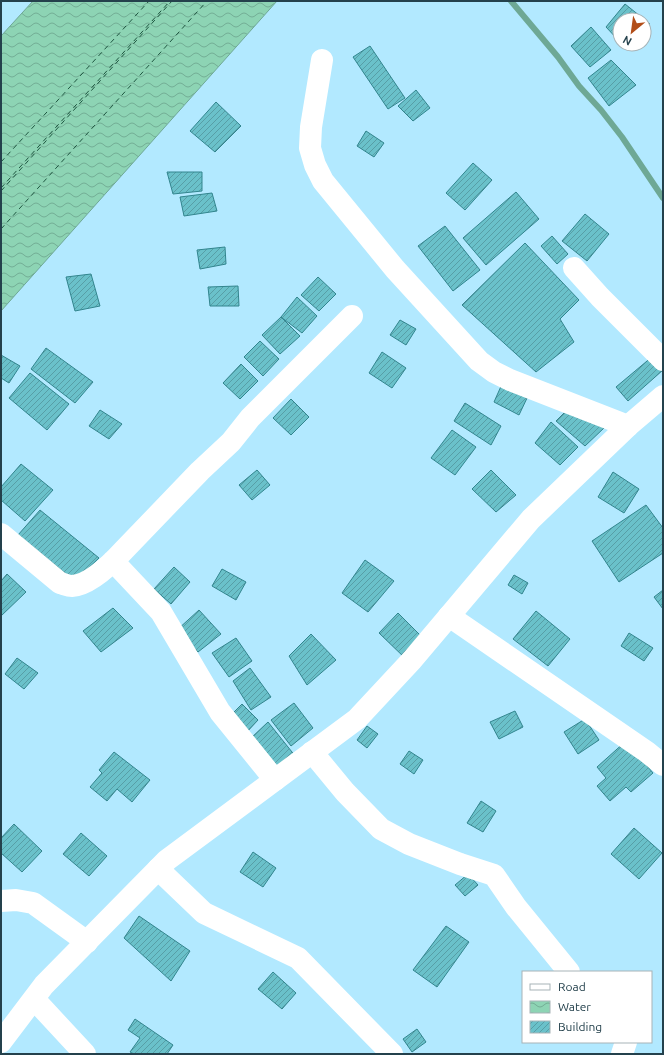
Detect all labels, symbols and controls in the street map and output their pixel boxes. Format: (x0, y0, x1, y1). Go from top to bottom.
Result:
north arrow (612, 12, 652, 52)
text: N (621, 34, 634, 48)
legend (522, 971, 652, 1043)
text: Road (558, 980, 586, 993)
text: Water (558, 1000, 591, 1013)
text: Building (558, 1020, 602, 1033)

